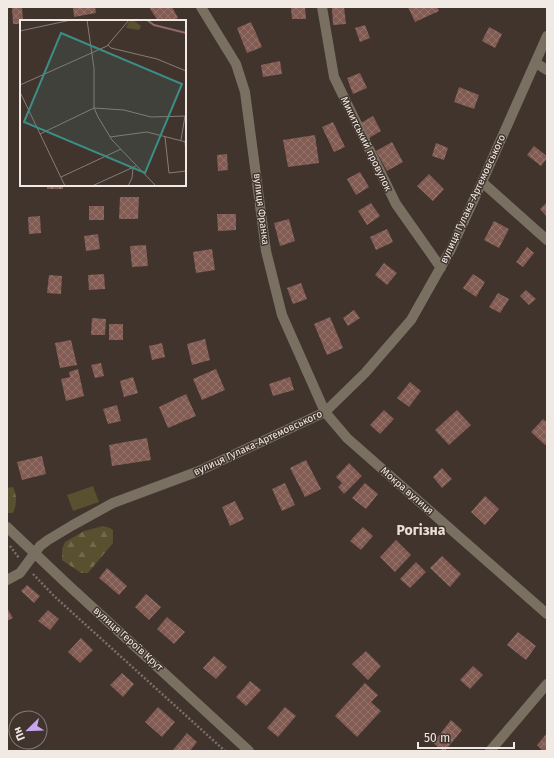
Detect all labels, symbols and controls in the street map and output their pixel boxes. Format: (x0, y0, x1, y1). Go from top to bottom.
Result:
inset map (20, 20, 186, 186)
street label: Микитський провулок (338, 95, 394, 194)
street label: вулиця Гулака-Артемовського (438, 133, 508, 265)
street label: вулиця Франка (251, 173, 271, 245)
street label: вулиця Гулака-Артемовського (192, 408, 324, 478)
street label: Мокра вулиця (378, 465, 436, 517)
district label: Рогізна (396, 522, 446, 539)
street label: вулиця Героїв Крут (91, 604, 166, 674)
north arrow (8, 710, 48, 750)
scale bar (418, 724, 514, 750)
text: Пн (11, 725, 28, 743)
text: 50 m (424, 731, 450, 745)

